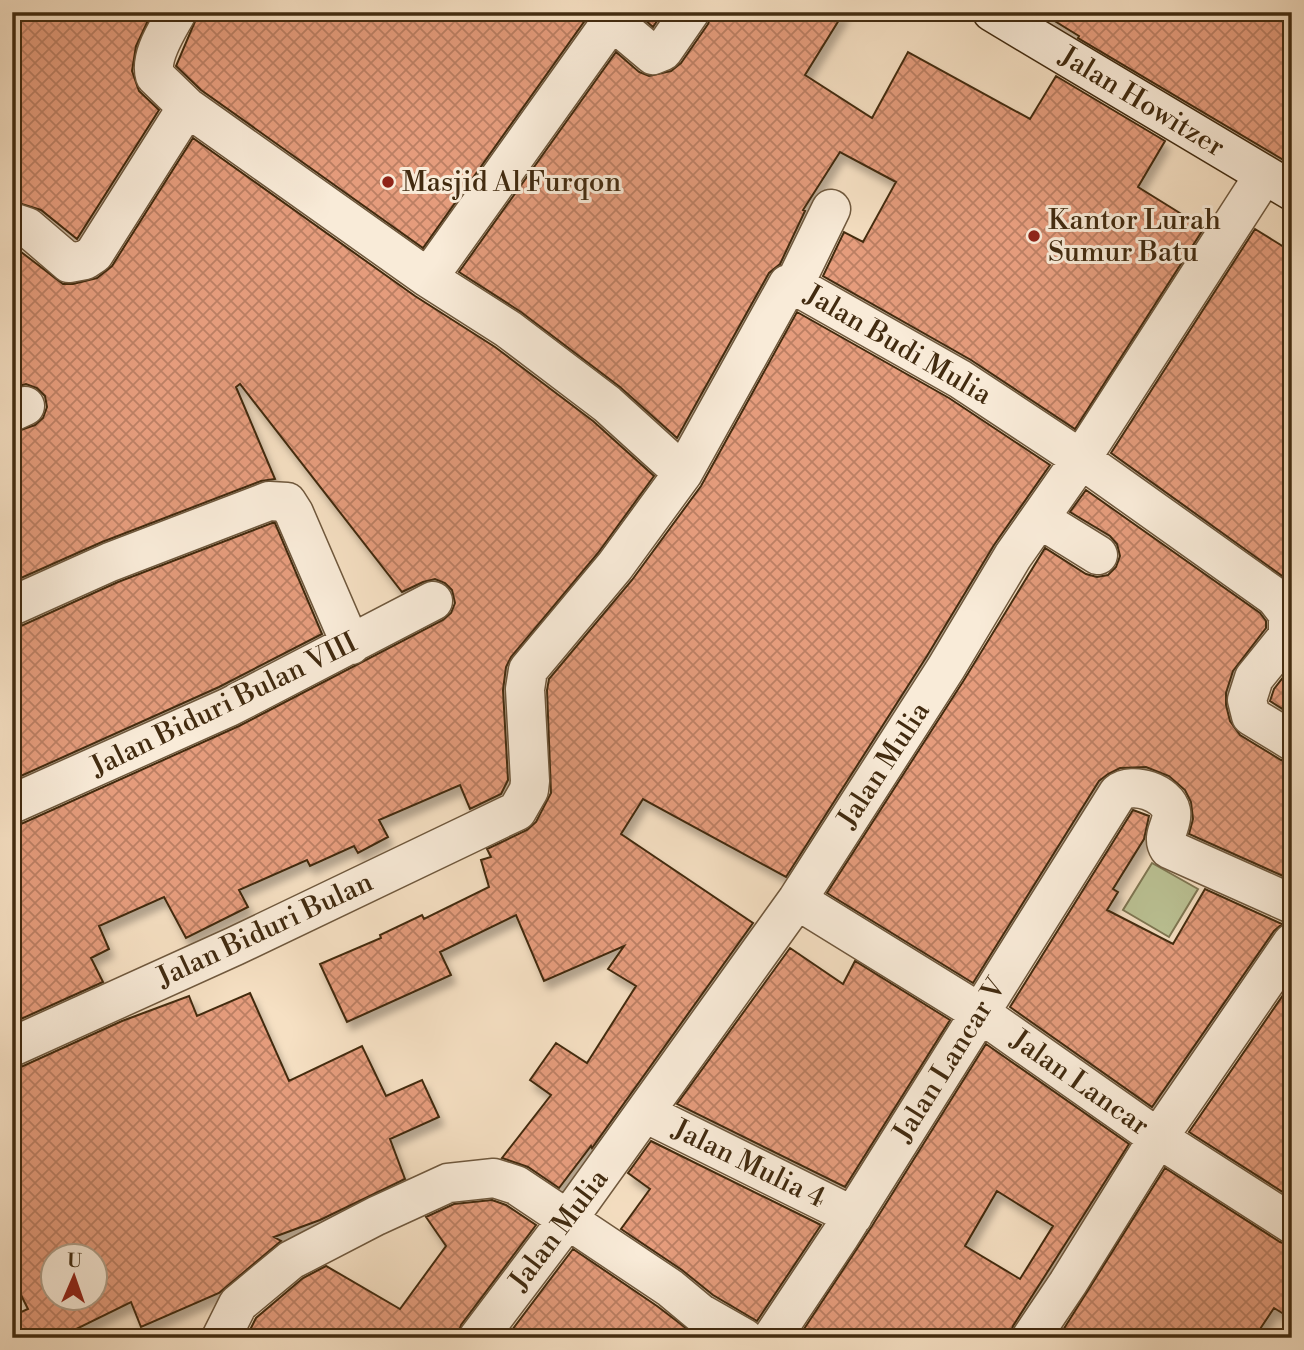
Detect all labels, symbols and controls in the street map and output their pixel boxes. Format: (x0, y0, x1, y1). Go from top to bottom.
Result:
street label: Jalan Howitzer (1052, 38, 1231, 165)
place label: Masjid Al Furqon (402, 165, 622, 200)
marker: Masjid Al Furqon (380, 174, 396, 190)
place label: Kantor Lurah Sumur Batu (1048, 203, 1221, 270)
marker: Kantor Lurah Sumur Batu (1026, 228, 1042, 244)
street label: Jalan Budi Mulia (797, 277, 998, 413)
street label: Jalan Biduri Bulan VIII (84, 625, 363, 785)
street label: Jalan Mulia (830, 695, 938, 835)
street label: Jalan Biduri Bulan (151, 865, 379, 996)
street label: Jalan Lancar V (885, 971, 1015, 1149)
street label: Jalan Lancar (1003, 1022, 1156, 1143)
street label: Jalan Mulia 4 (666, 1111, 831, 1216)
street label: Jalan Mulia (501, 1162, 617, 1299)
north arrow (38, 1242, 108, 1312)
text: U (67, 1249, 83, 1273)

